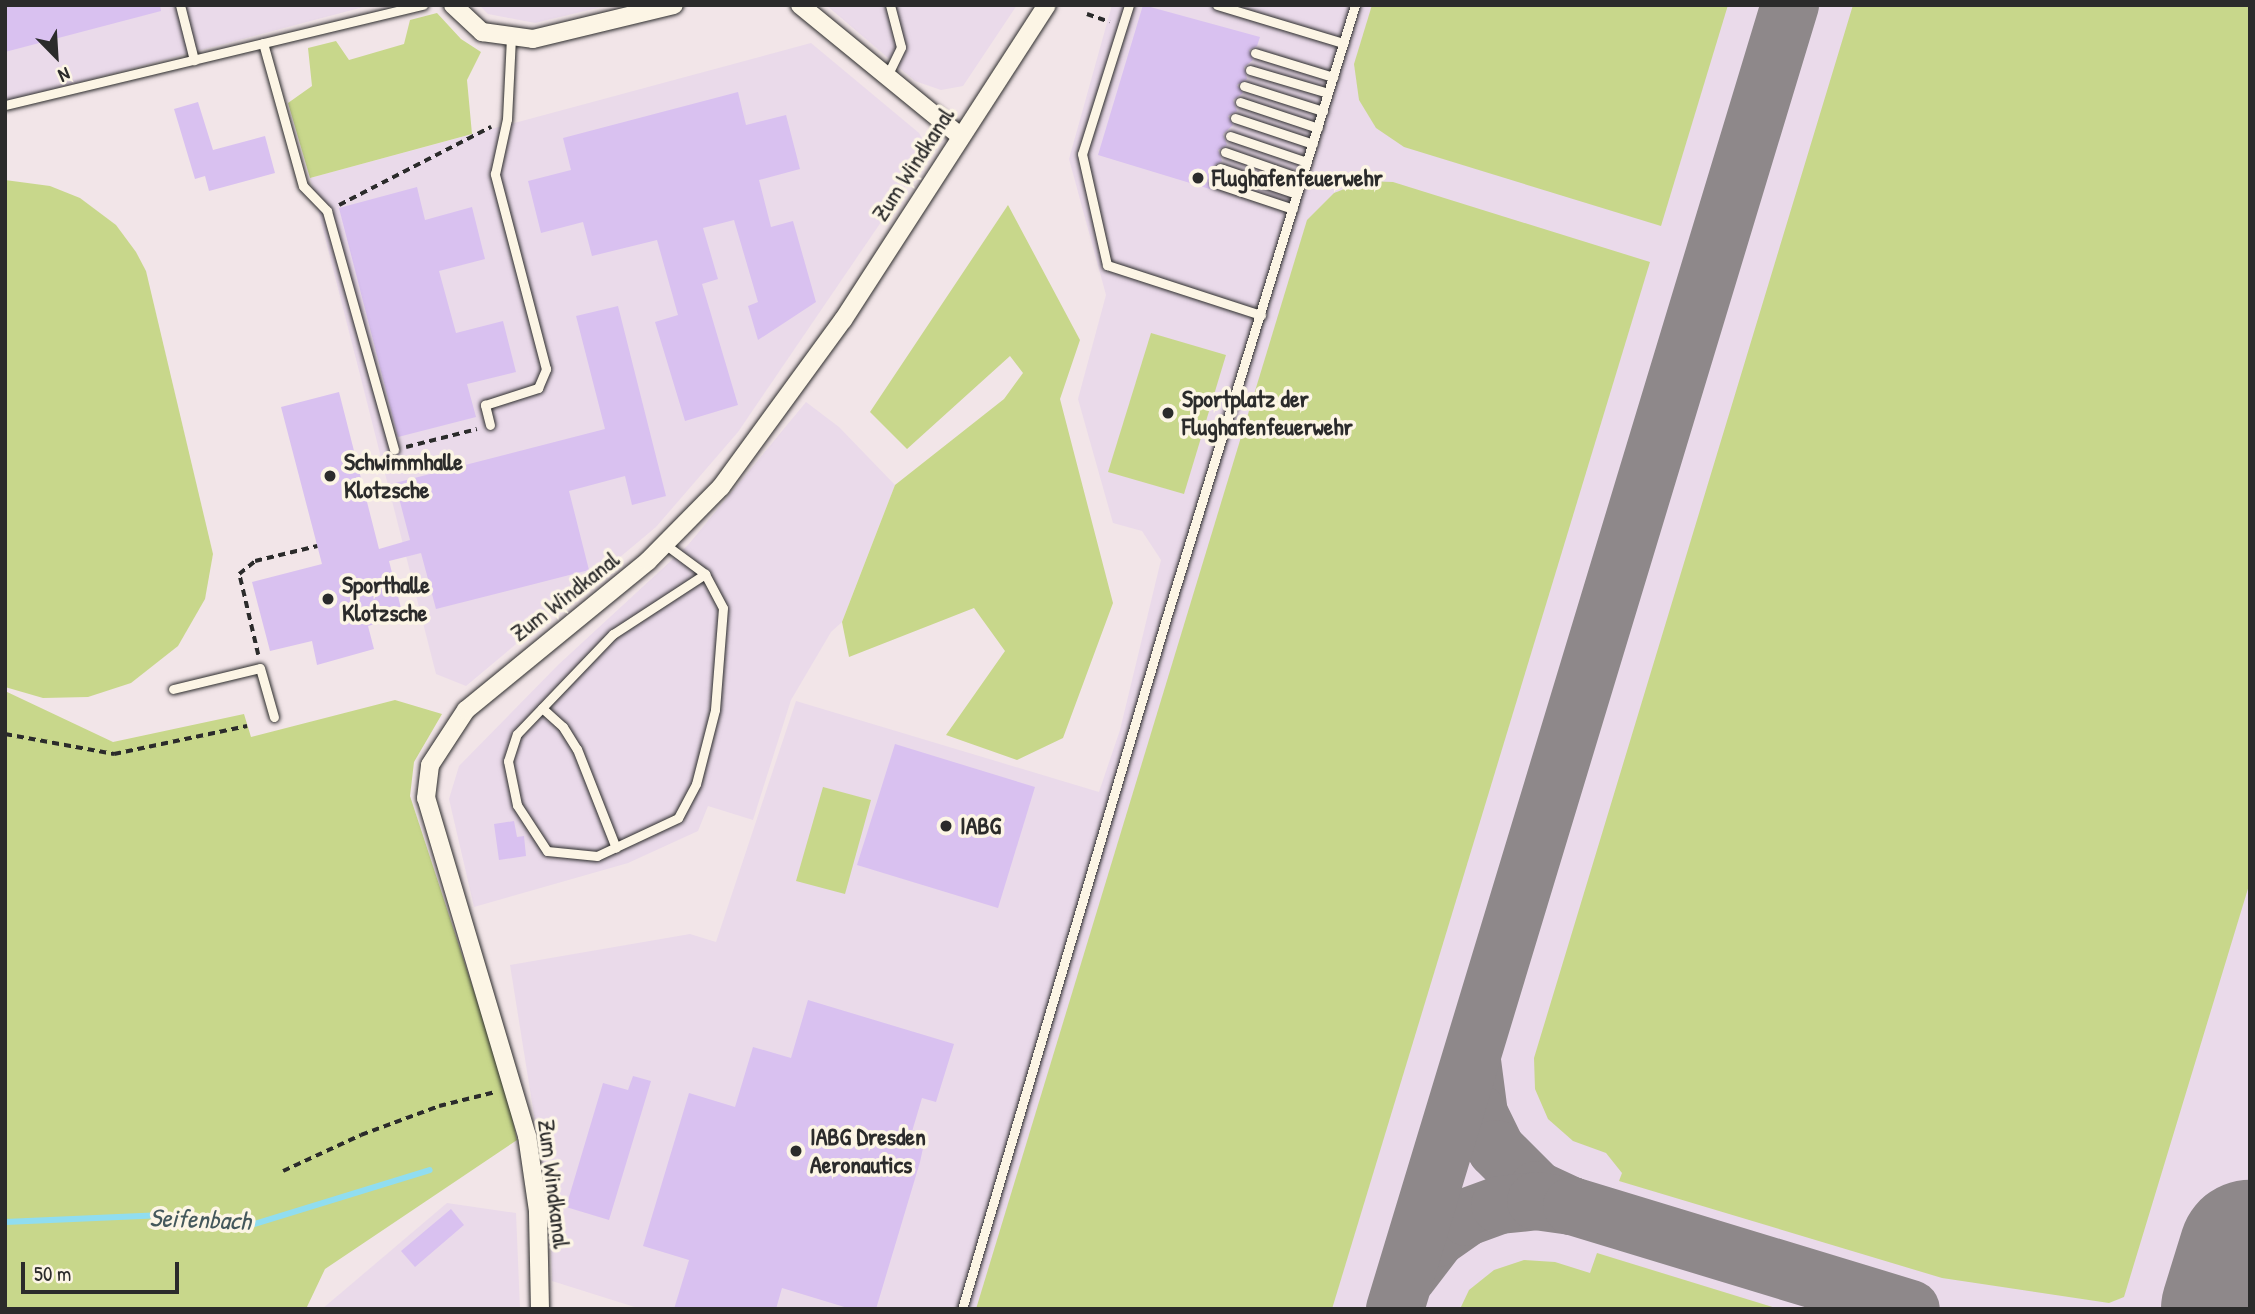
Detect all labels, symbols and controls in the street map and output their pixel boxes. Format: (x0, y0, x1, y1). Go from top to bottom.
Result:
north arrow (21, 21, 91, 91)
text: N (55, 61, 74, 89)
street label: Zum Windkanal (866, 102, 960, 226)
place label: Flughafenfeuerwehr (1212, 164, 1383, 192)
marker: Flughafenfeuerwehr (1190, 170, 1206, 186)
place label: Sportplatz der Flughafenfeuerwehr (1182, 385, 1353, 441)
marker: Sportplatz der Flughafenfeuerwehr (1160, 405, 1176, 421)
place label: Schwimmhalle Klotzsche (344, 448, 463, 504)
marker: Schwimmhalle Klotzsche (322, 468, 338, 484)
street label: Zum Windkanal (505, 545, 625, 647)
place label: Sporthalle Klotzsche (342, 571, 430, 627)
marker: Sporthalle Klotzsche (320, 591, 336, 607)
place label: IABG (960, 812, 1001, 840)
marker: IABG (938, 818, 954, 834)
street label: Zum Windkanal (532, 1118, 576, 1250)
place label: IABG Dresden Aeronautics (810, 1123, 926, 1179)
marker: IABG Dresden Aeronautics (788, 1143, 804, 1159)
water label: Seifenbach (149, 1202, 251, 1236)
scale bar (24, 1248, 182, 1292)
text: 50 m (34, 1259, 71, 1288)

